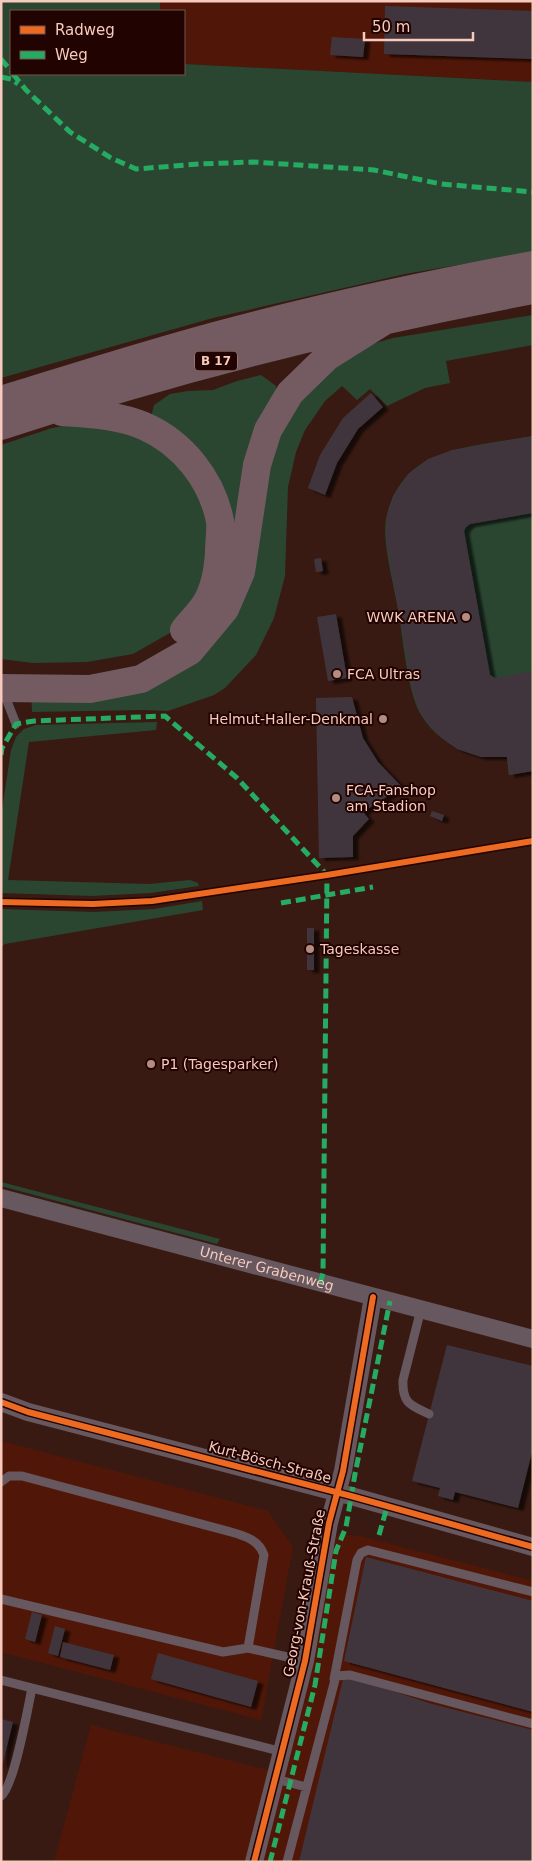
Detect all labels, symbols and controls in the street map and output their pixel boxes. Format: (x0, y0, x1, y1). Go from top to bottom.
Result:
legend (10, 10, 185, 75)
scale bar (364, 10, 473, 42)
text: 50 m (372, 18, 410, 36)
text: Radweg (55, 21, 115, 39)
text: Weg (55, 46, 88, 64)
road number: B 17 (195, 352, 237, 371)
place label: WWK ARENA (366, 609, 456, 625)
marker: WWK ARENA (460, 611, 472, 623)
place label: FCA Ultras (347, 666, 420, 682)
marker: FCA Ultras (331, 668, 343, 680)
place label: Helmut-Haller-Denkmal (209, 711, 373, 727)
marker: Helmut-Haller-Denkmal (377, 713, 389, 725)
place label: FCA-Fanshop am Stadion (346, 782, 436, 814)
marker: FCA-Fanshop am Stadion (330, 792, 342, 804)
place label: Tageskasse (319, 941, 399, 957)
marker: Tageskasse (304, 943, 316, 955)
place label: P1 (Tagesparker) (161, 1056, 279, 1072)
marker: P1 (Tagesparker) (145, 1058, 157, 1070)
street label: Unterer Grabenweg (198, 1243, 336, 1294)
street label: Kurt-Bösch-Straße (207, 1438, 333, 1486)
street label: Georg-von-Krauß-Straße (280, 1508, 328, 1678)

